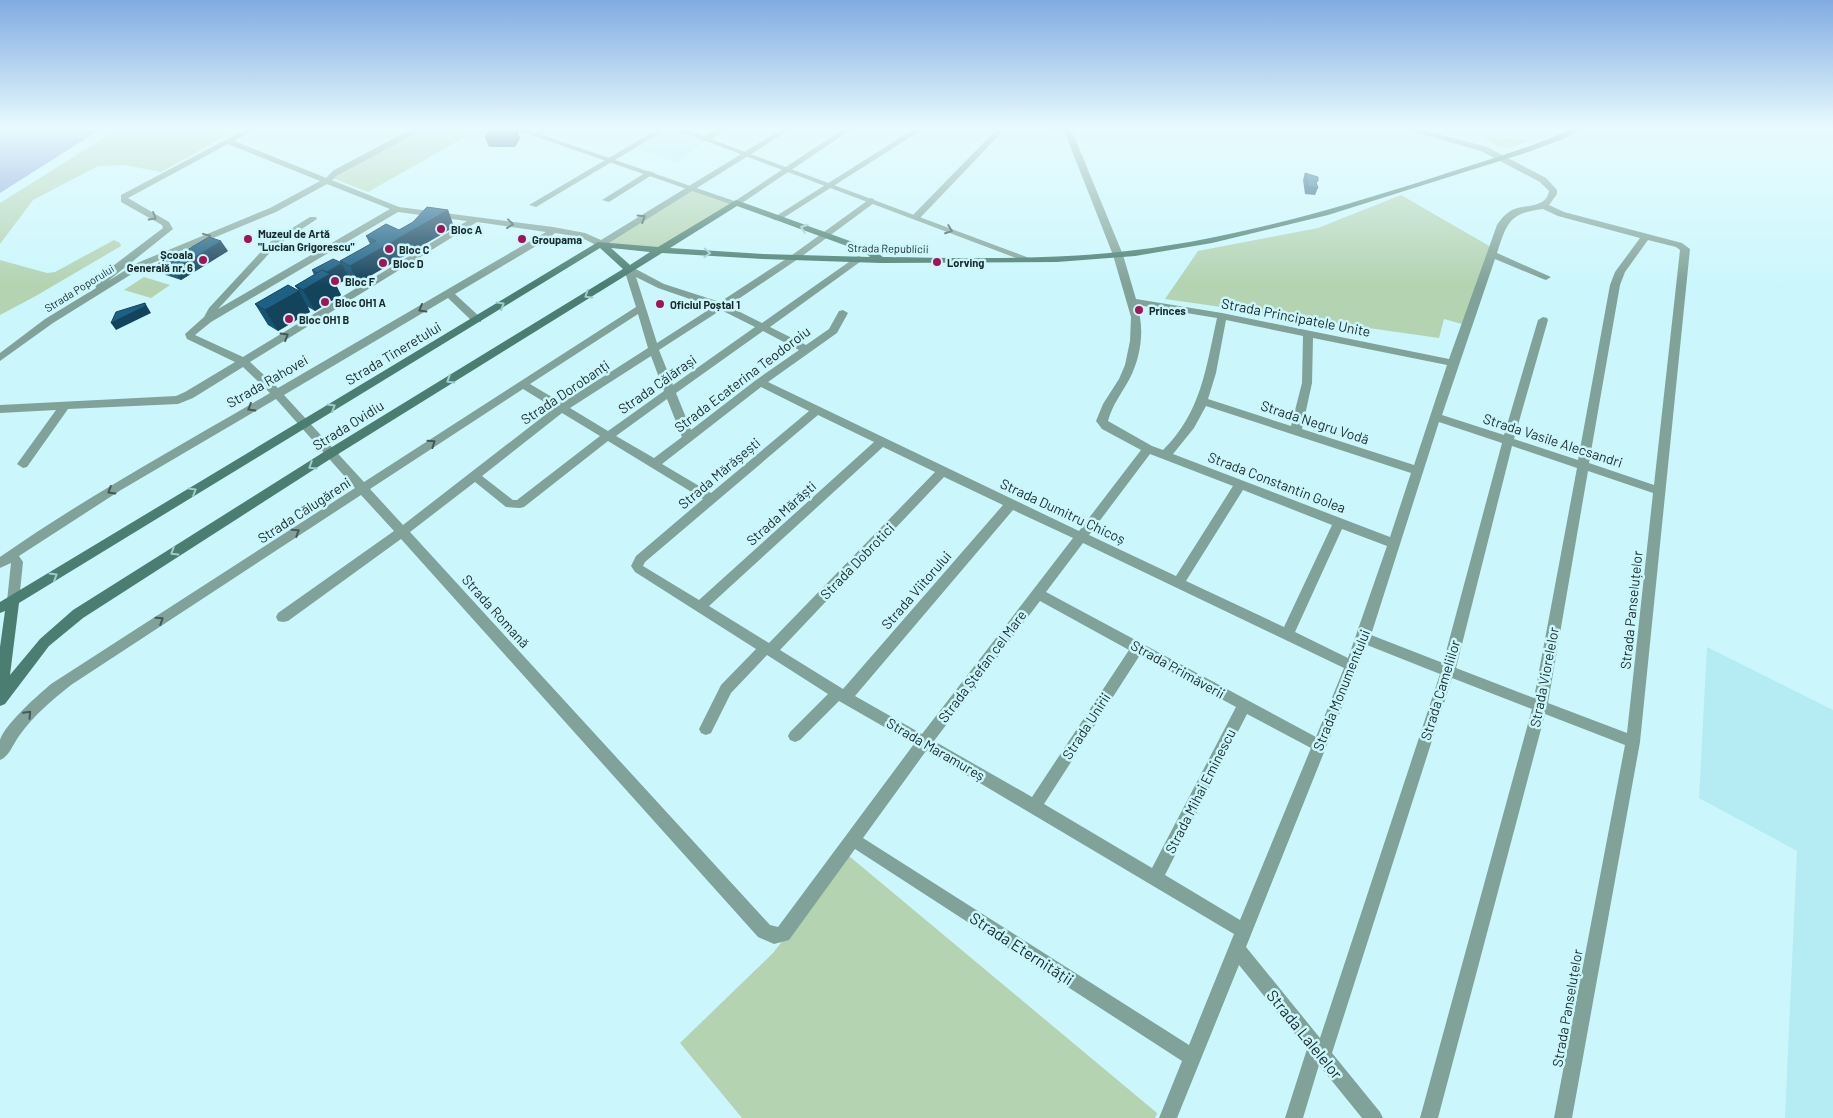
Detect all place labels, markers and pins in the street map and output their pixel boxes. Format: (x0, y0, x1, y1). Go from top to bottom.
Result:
marker: Bloc A (435, 223, 447, 235)
place label: Bloc A (451, 223, 483, 236)
place label: Muzeul de Artă "Lucian Grigorescu" (258, 227, 354, 253)
marker: Muzeul de Artă "Lucian Grigorescu" (242, 233, 254, 245)
marker: Groupama (516, 233, 528, 245)
place label: Groupama (532, 233, 582, 246)
marker: Bloc C (383, 243, 395, 255)
place label: Bloc C (399, 243, 430, 256)
place label: Școala Generală nr. 6 (127, 248, 193, 274)
marker: Școala Generală nr. 6 (197, 254, 209, 266)
marker: Lorving (931, 256, 943, 268)
place label: Lorving (947, 256, 984, 269)
marker: Bloc D (377, 257, 389, 269)
place label: Bloc D (393, 257, 424, 270)
marker: Bloc F (329, 275, 341, 287)
place label: Bloc F (345, 275, 375, 288)
marker: Bloc OH1 A (319, 296, 331, 308)
place label: Bloc OH1 A (335, 296, 387, 309)
marker: Oficiul Poștal 1 (654, 298, 666, 310)
place label: Oficiul Poștal 1 (670, 298, 740, 311)
marker: Princes (1133, 304, 1145, 316)
place label: Princes (1149, 304, 1186, 317)
marker: Bloc OH1 B (283, 313, 295, 325)
place label: Bloc OH1 B (299, 313, 350, 326)

